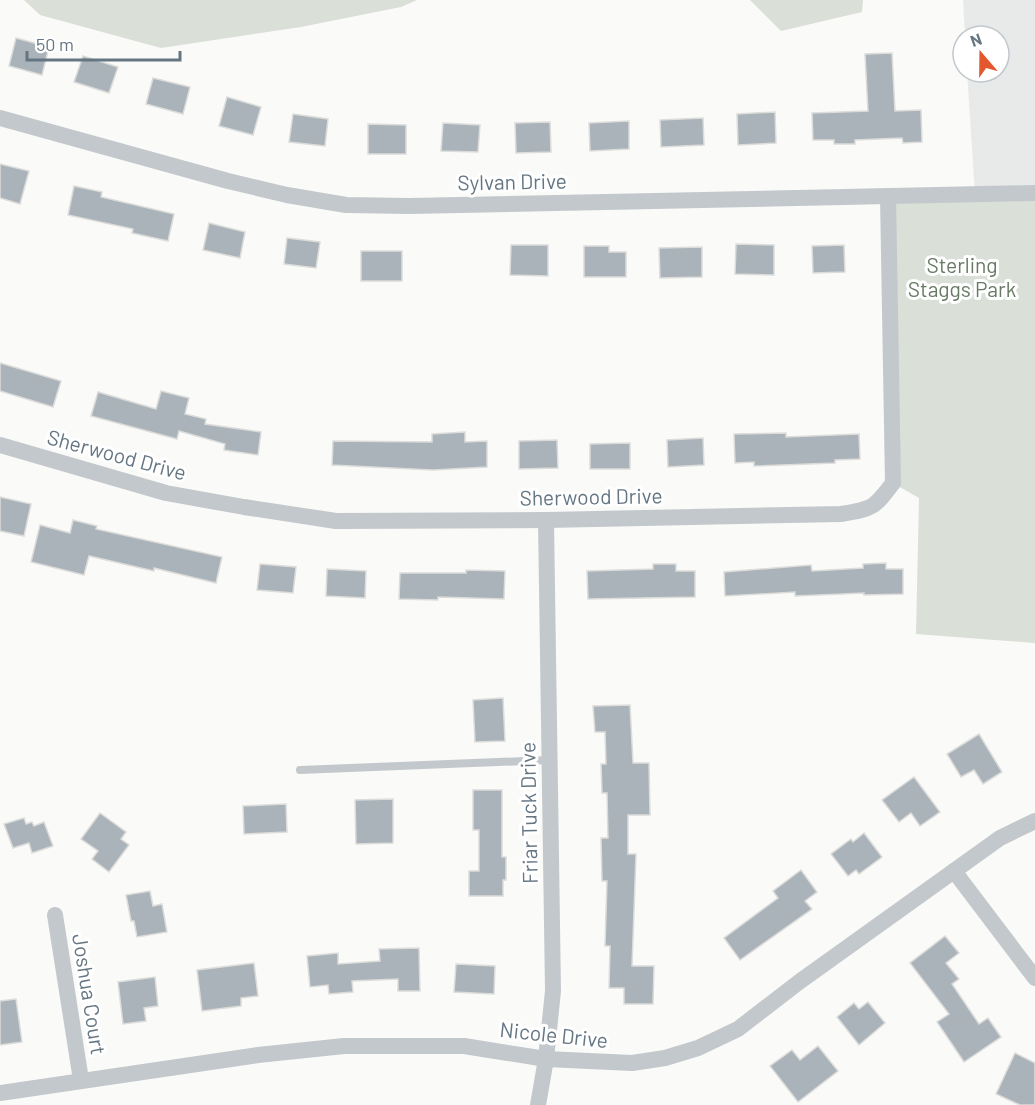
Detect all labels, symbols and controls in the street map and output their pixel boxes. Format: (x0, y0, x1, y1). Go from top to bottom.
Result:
scale bar (27, 24, 180, 62)
north arrow (951, 24, 1011, 84)
text: N (967, 29, 984, 50)
text: 50 m (36, 33, 74, 55)
street label: Sylvan Drive (457, 168, 567, 194)
park label: Sterling Staggs Park (908, 252, 1016, 301)
street label: Sherwood Drive (45, 423, 189, 485)
street label: Sherwood Drive (519, 482, 663, 510)
street label: Friar Tuck Drive (514, 742, 542, 884)
street label: Joshua Court (68, 932, 112, 1056)
street label: Nicole Drive (499, 1016, 609, 1052)

